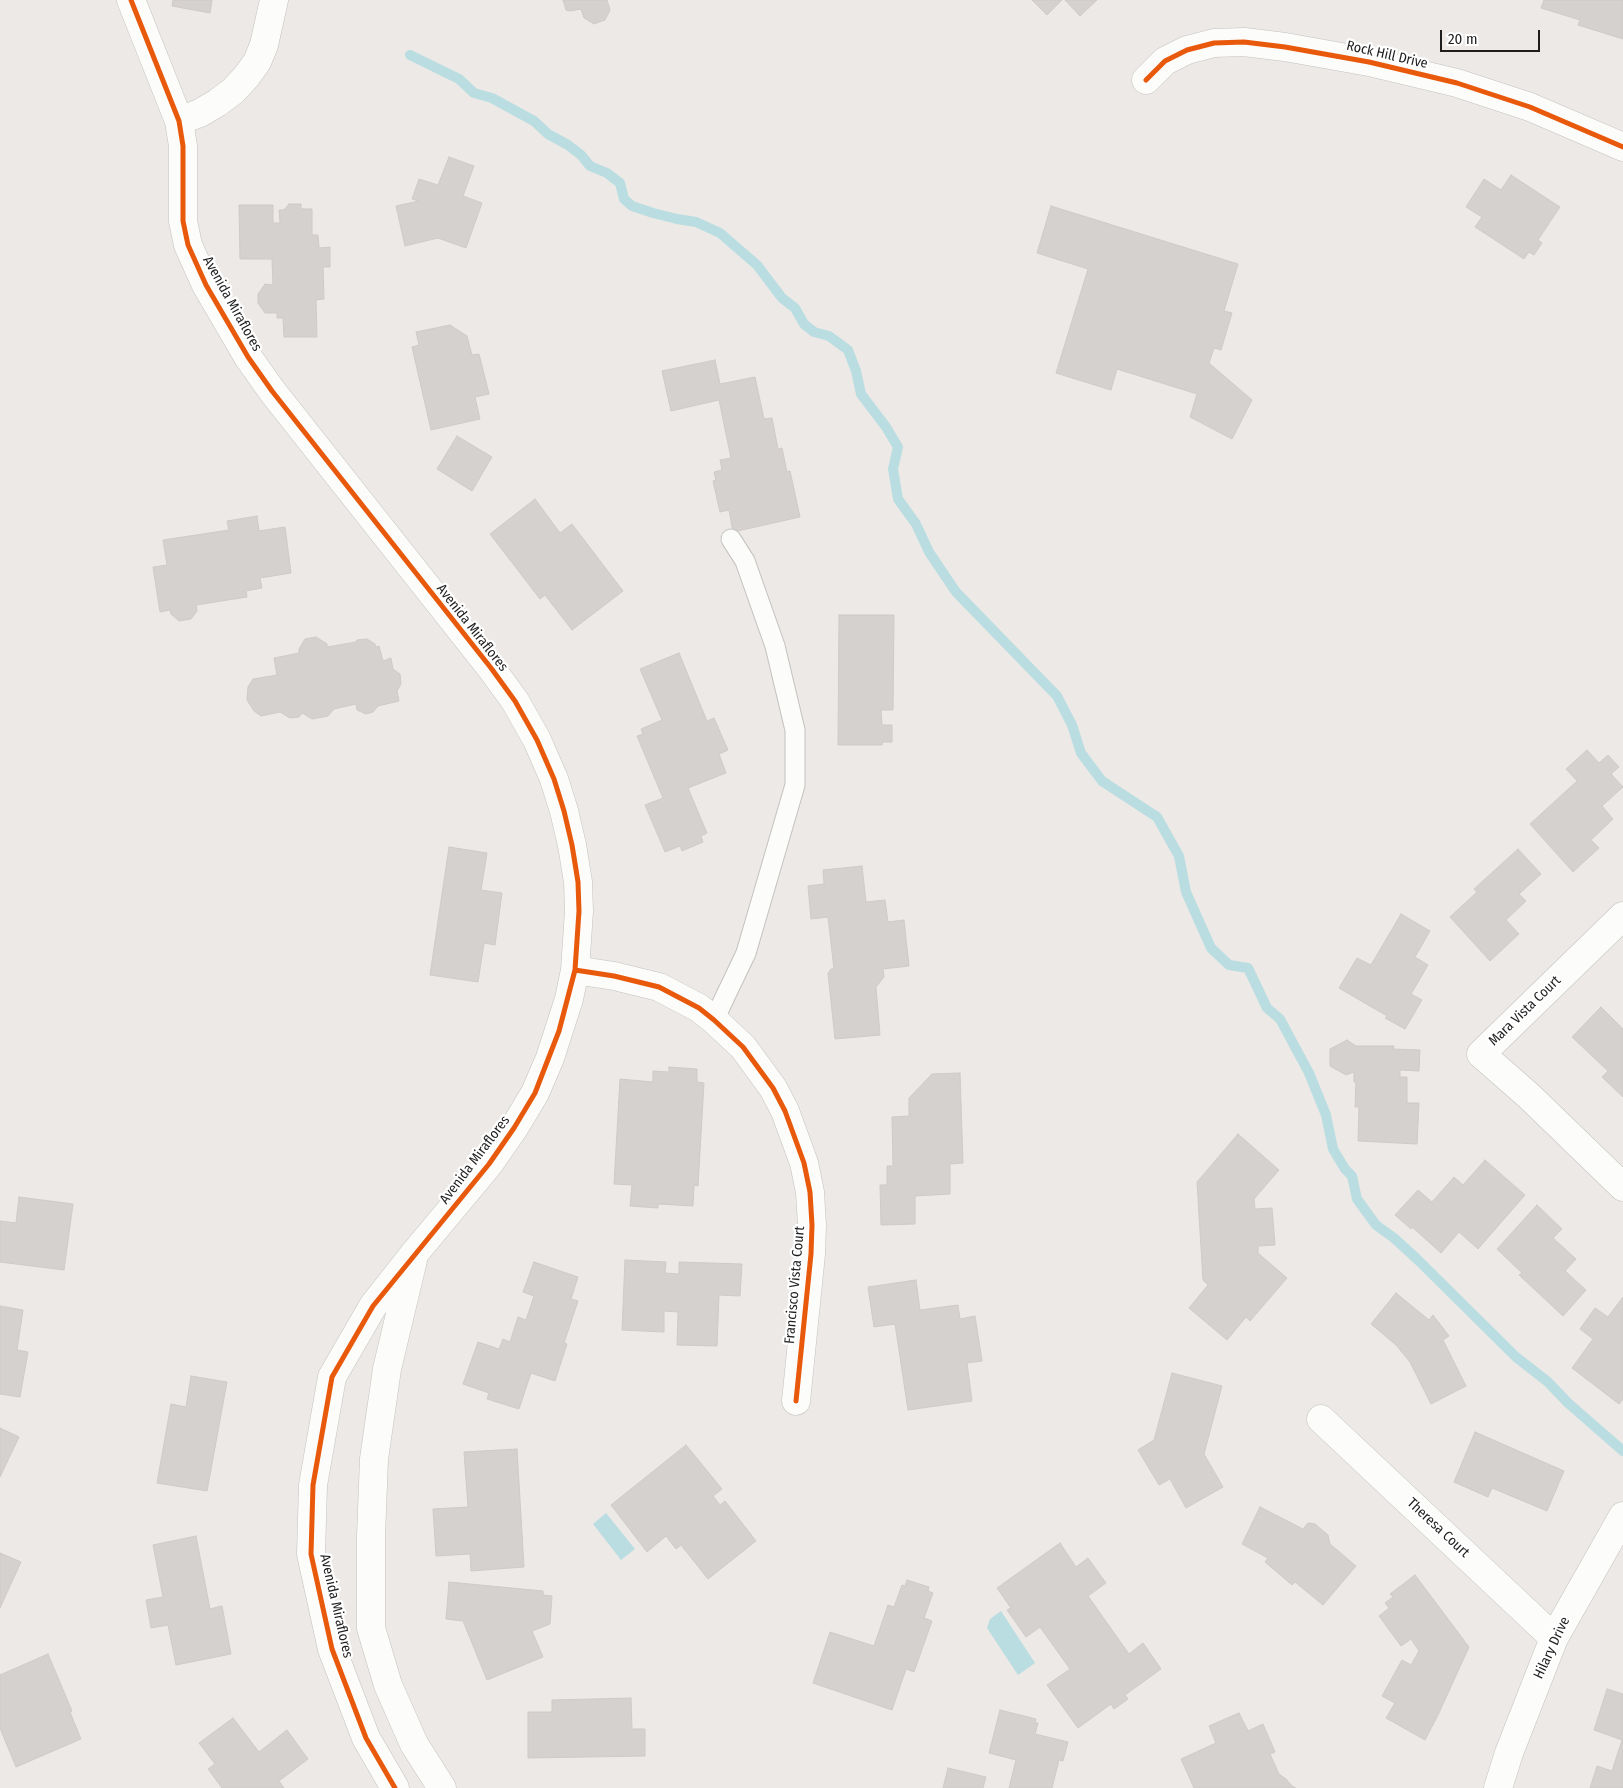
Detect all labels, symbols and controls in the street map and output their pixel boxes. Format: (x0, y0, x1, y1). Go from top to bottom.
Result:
scale bar (1443, 20, 1543, 52)
text: 20 m (1448, 30, 1478, 48)
street label: Rock Hill Drive (1345, 37, 1429, 73)
street label: Avenida Miraflores (199, 254, 265, 354)
street label: Avenida Miraflores (433, 581, 511, 675)
street label: Mara Vista Court (1485, 972, 1565, 1050)
street label: Avenida Miraflores (436, 1113, 514, 1207)
street label: Francisco Vista Court (781, 1225, 809, 1345)
street label: Theresa Court (1403, 1495, 1473, 1561)
street label: Avenida Miraflores (316, 1552, 356, 1660)
street label: Hilary Drive (1530, 1614, 1574, 1682)

